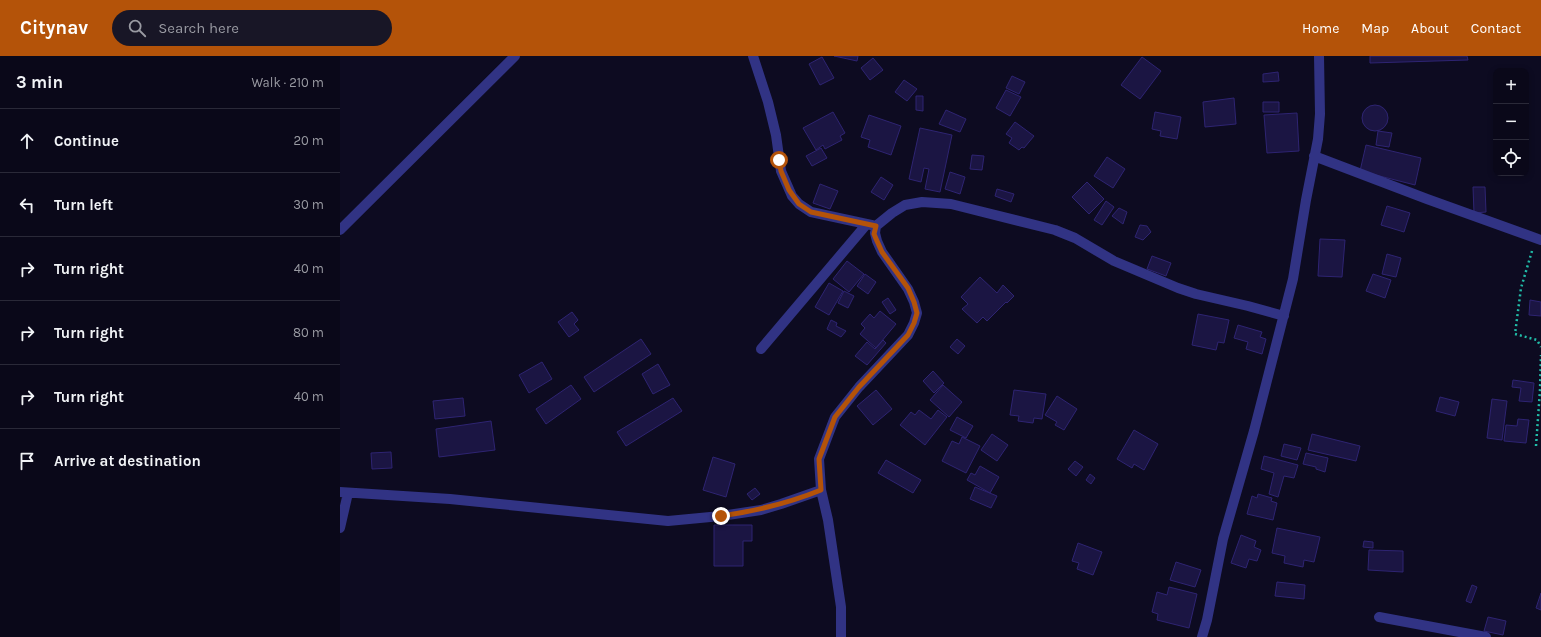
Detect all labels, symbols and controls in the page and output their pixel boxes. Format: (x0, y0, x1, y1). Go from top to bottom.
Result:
search box (112, 10, 392, 46)
text: Citynav (20, 17, 88, 39)
icon: search (126, 17, 148, 39)
text: Search here (158, 19, 239, 37)
text: Home (1302, 20, 1339, 37)
text: Map (1361, 20, 1389, 37)
text: About (1411, 20, 1449, 37)
text: Contact (1471, 20, 1521, 37)
map controls (1493, 68, 1529, 176)
button: + (1493, 68, 1529, 104)
text: 3 min (16, 72, 63, 92)
text: Walk · 210 m (251, 75, 324, 90)
button: − (1493, 104, 1529, 140)
icon: ahead (16, 130, 38, 152)
text: Continue (54, 132, 119, 150)
text: 20 m (294, 133, 324, 148)
button: locate (1493, 140, 1529, 176)
route start (770, 151, 788, 169)
icon: left (16, 194, 38, 216)
text: Turn left (54, 196, 113, 214)
text: 30 m (293, 197, 324, 212)
icon: right (16, 258, 38, 280)
text: Turn right (54, 260, 124, 278)
text: 40 m (294, 261, 324, 276)
icon: right (16, 322, 38, 344)
text: Turn right (54, 324, 124, 342)
text: 80 m (293, 325, 324, 340)
icon: right (16, 386, 38, 408)
text: Turn right (54, 388, 124, 406)
text: 40 m (294, 389, 324, 404)
icon: arrive (16, 450, 38, 472)
text: Arrive at destination (54, 452, 201, 470)
route end (712, 507, 730, 525)

